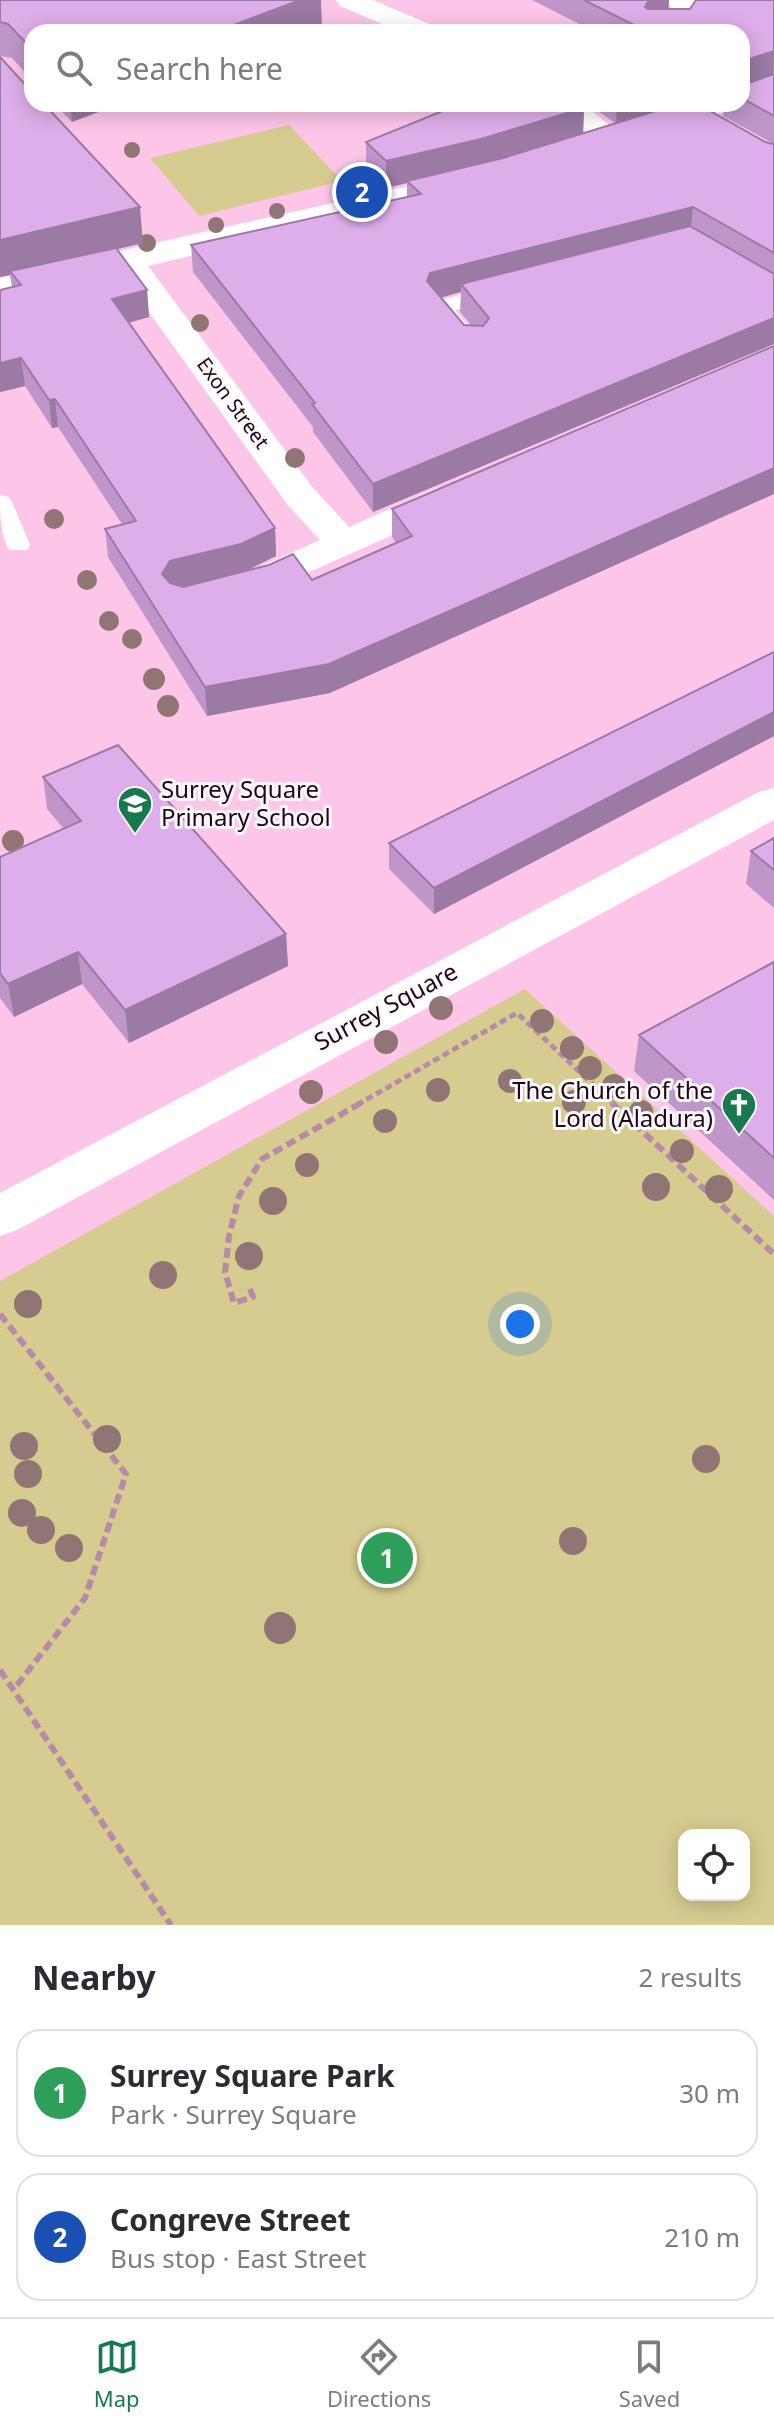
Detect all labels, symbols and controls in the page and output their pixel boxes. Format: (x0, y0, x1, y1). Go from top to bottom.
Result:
search box (24, 24, 750, 112)
icon: search (52, 46, 96, 90)
text: Search here (116, 48, 283, 89)
pin: 2 (336, 162, 388, 222)
street label: Exon Street (191, 352, 276, 454)
place label: Surrey Square Primary School (161, 772, 331, 833)
school or university icon: Surrey Square Primary School (116, 785, 154, 835)
street label: Surrey Square (308, 954, 463, 1057)
place label: The Church of the Lord (Aladura) (512, 1073, 713, 1134)
church icon: The Church of the Lord (Aladura) (720, 1086, 758, 1136)
your location (500, 1304, 540, 1344)
pin: 1 (361, 1528, 413, 1588)
map controls (678, 1829, 750, 1901)
button: locate (678, 1829, 750, 1901)
text: Nearby (32, 1954, 156, 2000)
text: 2 results (638, 1959, 742, 1995)
text: Surrey Square Park (110, 2055, 395, 2096)
text: 1 (53, 2075, 67, 2111)
text: 30 m (679, 2075, 740, 2111)
text: Park · Surrey Square (110, 2096, 357, 2132)
text: Congreve Street (110, 2199, 351, 2240)
text: 2 (53, 2219, 67, 2255)
text: 210 m (664, 2219, 740, 2255)
text: Bus stop · East Street (110, 2240, 366, 2276)
tab: Map (94, 2335, 140, 2413)
tab: Directions (327, 2335, 431, 2413)
tab: Saved (619, 2335, 680, 2413)

